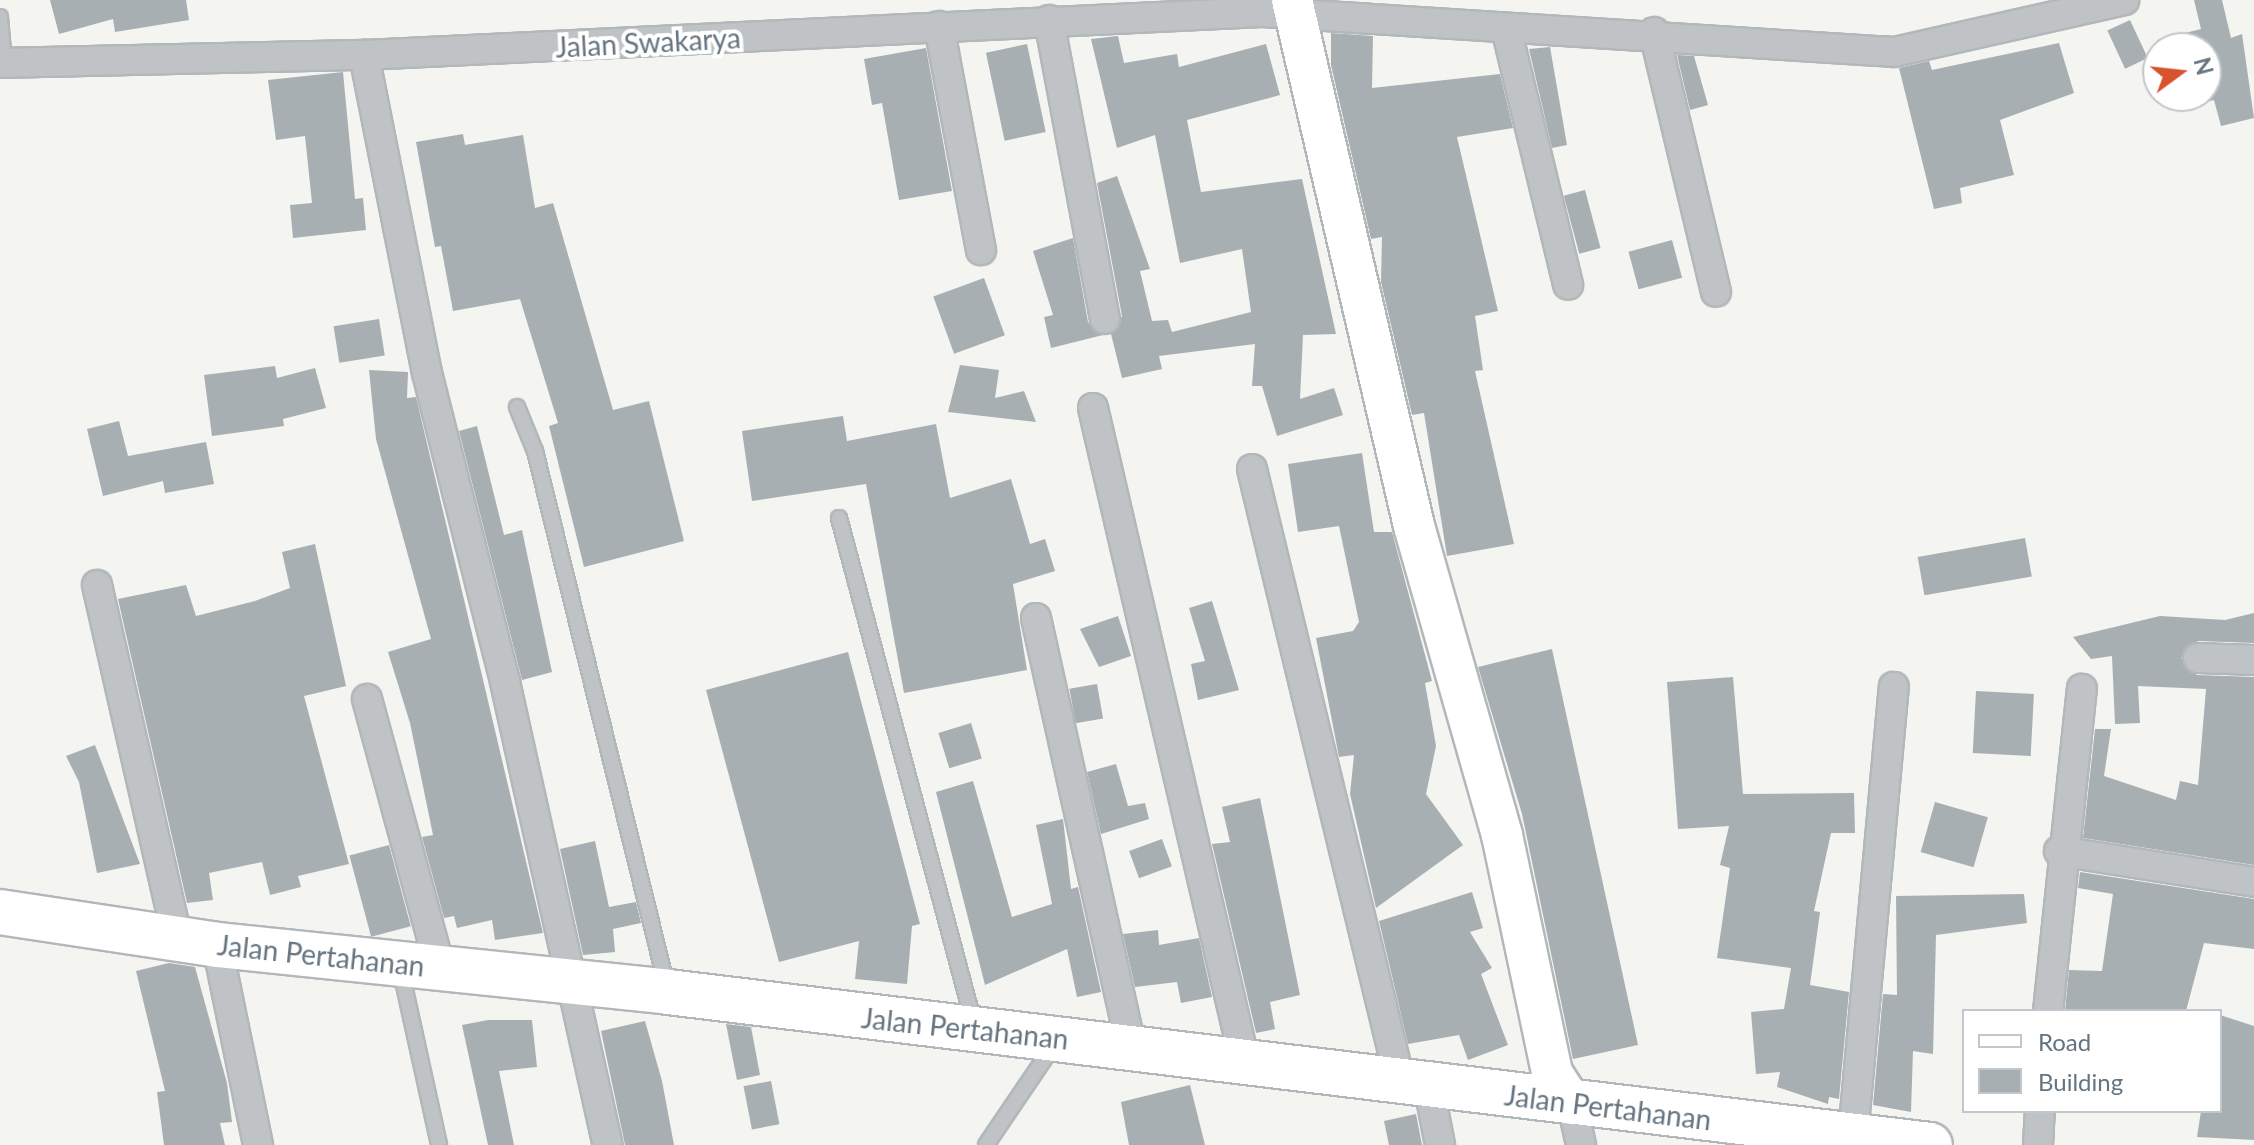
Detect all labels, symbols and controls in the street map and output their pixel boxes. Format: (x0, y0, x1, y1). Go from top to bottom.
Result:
street label: Jalan Swakarya (555, 20, 741, 64)
north arrow (2142, 32, 2222, 112)
text: N (2188, 54, 2219, 78)
street label: Jalan Pertahanan (216, 927, 426, 983)
street label: Jalan Pertahanan (860, 1000, 1070, 1056)
legend (1962, 1009, 2222, 1113)
text: Road (2038, 1027, 2091, 1056)
text: Building (2038, 1067, 2123, 1096)
street label: Jalan Pertahanan (1503, 1078, 1713, 1136)

